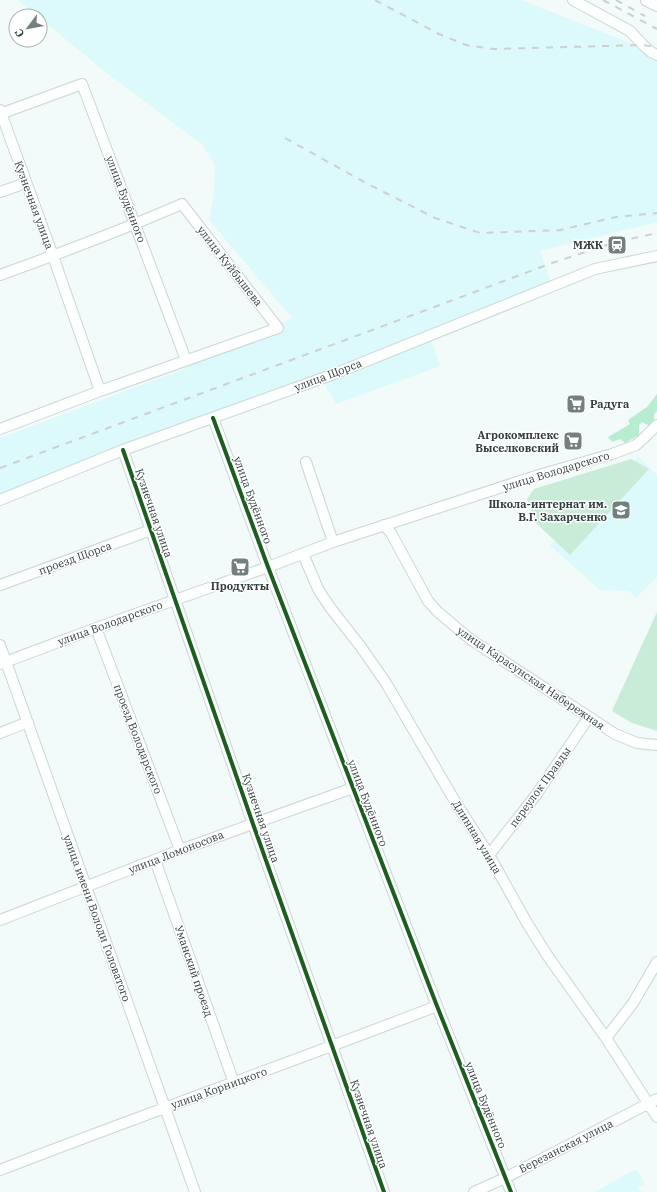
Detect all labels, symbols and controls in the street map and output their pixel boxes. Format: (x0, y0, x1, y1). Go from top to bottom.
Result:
north arrow (8, 8, 48, 48)
text: С (12, 26, 27, 40)
street label: улица Будённого (103, 154, 149, 244)
street label: Кузнечная улица (11, 159, 57, 251)
street label: улица Куйбышева (194, 223, 266, 309)
station icon: МЖК (606, 234, 628, 256)
place label: МЖК (573, 238, 604, 252)
street label: улица Щорса (292, 356, 364, 394)
supermarket icon: Радуга (565, 393, 587, 415)
place label: Радуга (590, 397, 629, 411)
place label: Агрокомплекс Выселковский (475, 428, 559, 455)
supermarket icon: Агрокомплекс Выселковский (562, 430, 584, 452)
street label: улица Володарского (501, 448, 611, 494)
street label: улица Будённого (231, 454, 275, 546)
street label: Кузнечная улица (132, 467, 176, 559)
place label: Школа-интернат им. В.Г. Захарченко (489, 497, 607, 524)
school or university icon: Школа-интернат им. В.Г. Захарченко (610, 499, 632, 521)
street label: проезд Щорса (37, 538, 113, 578)
supermarket icon: Продукты (229, 556, 251, 578)
place label: Продукты (211, 579, 270, 593)
street label: улица Володарского (56, 598, 164, 648)
street label: улица Карасунская Набережная (455, 623, 607, 733)
street label: проезд Володарского (111, 682, 165, 796)
street label: переулок Правды (506, 744, 574, 830)
street label: улица Будённого (345, 758, 391, 848)
street label: Кузнечная улица (239, 772, 283, 864)
street label: Длинная улица (449, 797, 505, 877)
street label: улица Ломоносова (126, 827, 226, 877)
street label: улица имени Володи Головатого (60, 833, 134, 1003)
street label: Уманский проезд (172, 923, 216, 1019)
street label: улица Будённого (462, 1060, 510, 1150)
street label: улица Корницкого (169, 1064, 269, 1112)
street label: Кузнечная улица (347, 1078, 391, 1170)
street label: Березанская улица (517, 1116, 615, 1176)

